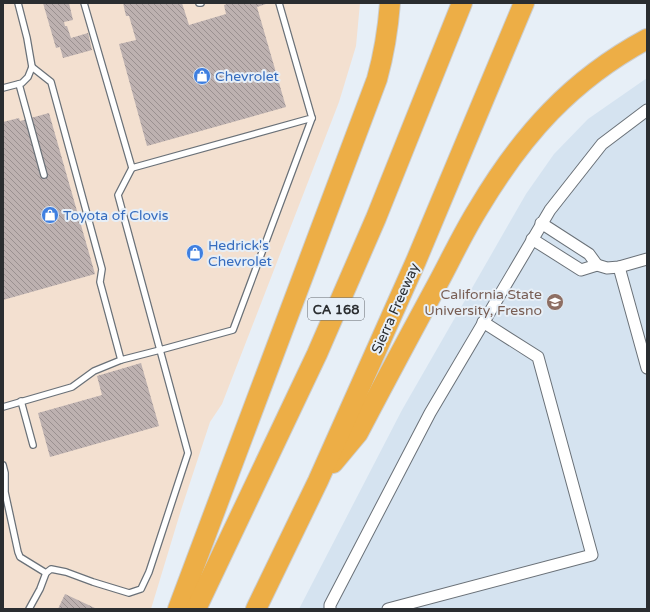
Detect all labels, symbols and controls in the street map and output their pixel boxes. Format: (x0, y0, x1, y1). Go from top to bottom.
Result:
shop icon: Chevrolet (192, 66, 212, 86)
place label: Chevrolet (215, 68, 280, 85)
shop icon: Toyota of Clovis (40, 205, 60, 225)
place label: Toyota of Clovis (63, 207, 169, 224)
place label: Hedrick's Chevrolet (208, 237, 273, 270)
shop icon: Hedrick's Chevrolet (185, 243, 205, 263)
street label: Sierra Freeway (368, 260, 423, 356)
place label: California State University, Fresno (424, 286, 542, 319)
school or university icon: California State University, Fresno (545, 292, 565, 312)
road number: CA 168 (308, 298, 364, 320)

